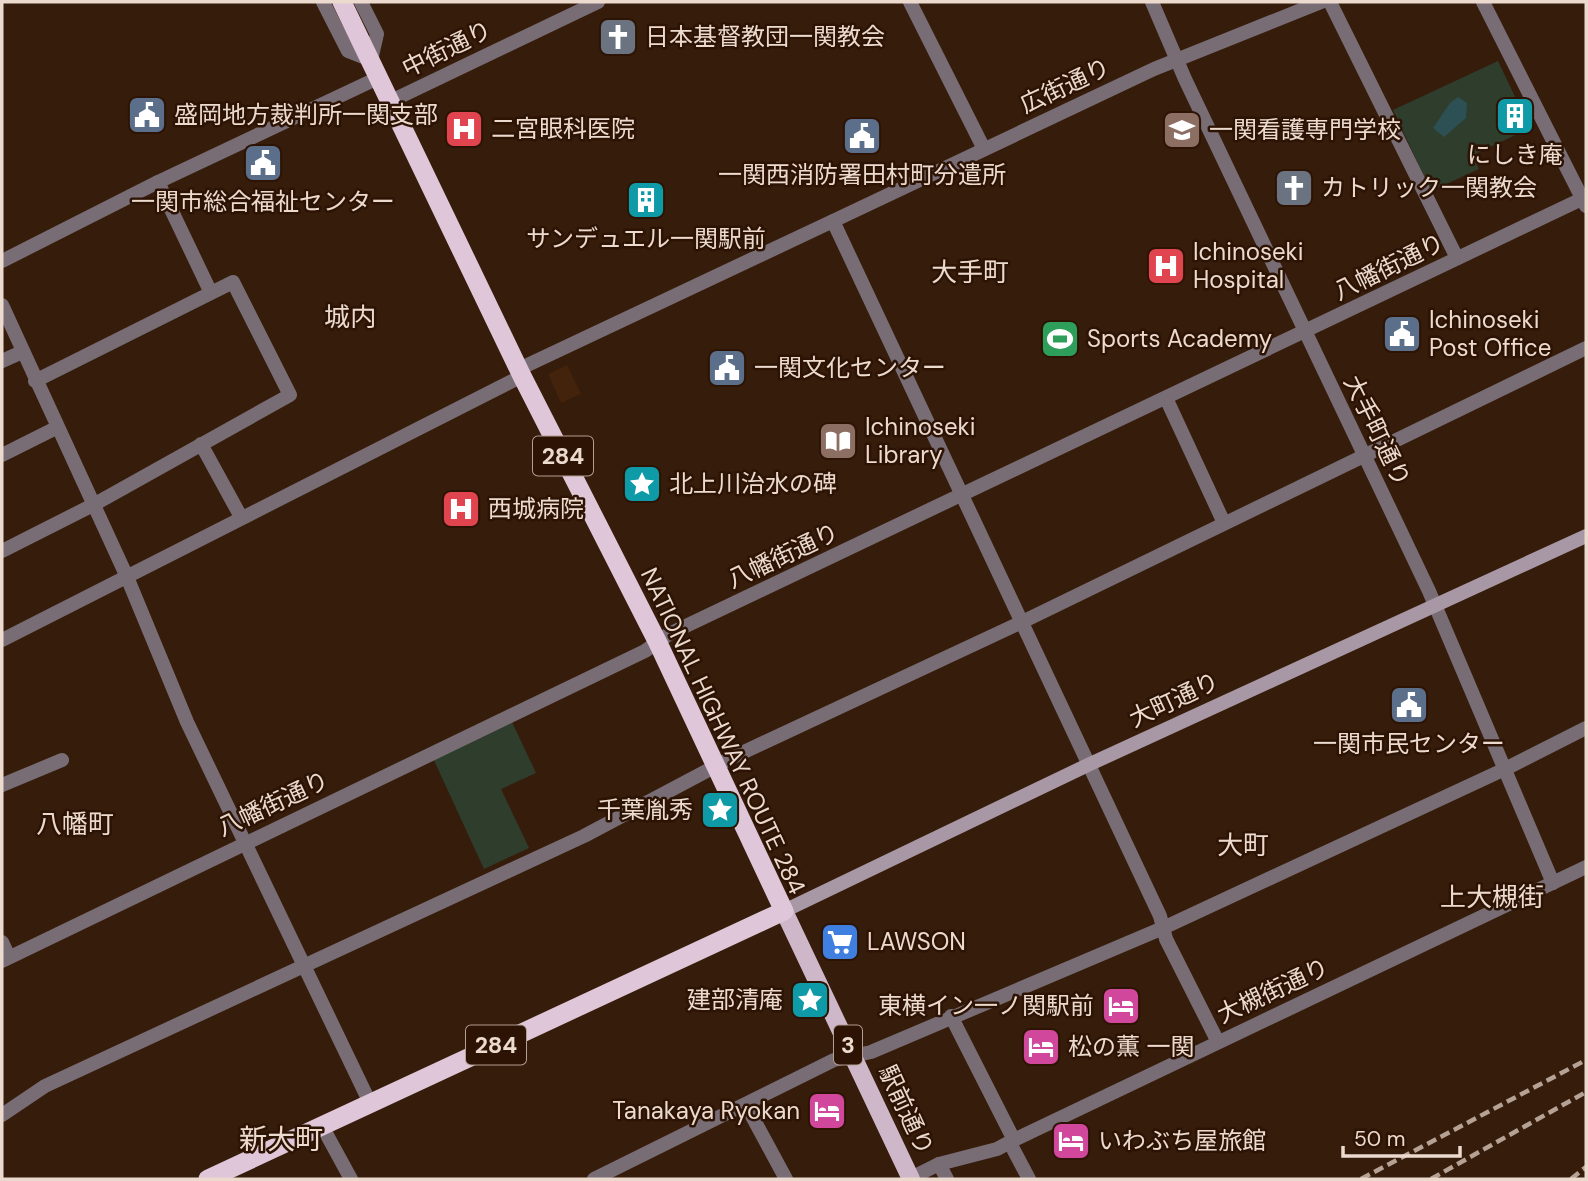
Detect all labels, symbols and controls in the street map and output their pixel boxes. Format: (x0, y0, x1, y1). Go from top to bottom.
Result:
street label: 中街通り (397, 14, 497, 84)
church icon: 日本基督教団一関教会 (597, 16, 639, 58)
place label: 日本基督教団一関教会 (645, 21, 885, 52)
street label: 広街通り (1015, 51, 1115, 120)
public building icon: 盛岡地方裁判所一関支部 (126, 94, 168, 136)
building icon: にしき庵 (1494, 95, 1536, 137)
place label: 盛岡地方裁判所一関支部 (174, 99, 438, 130)
hospital icon: 二宮眼科医院 (443, 108, 485, 150)
school or university icon: 一関看護専門学校 (1161, 109, 1203, 151)
place label: 二宮眼科医院 (491, 113, 635, 144)
place label: 一関看護専門学校 (1209, 114, 1401, 145)
public building icon: 一関西消防署田村町分遣所 (841, 115, 883, 157)
place label: にしき庵 (1467, 139, 1563, 170)
public building icon: 一関市総合福祉センター (242, 142, 284, 184)
place label: 一関西消防署田村町分遣所 (718, 159, 1006, 190)
church icon: カトリック一関教会 (1273, 167, 1315, 209)
place label: カトリック一関教会 (1321, 172, 1537, 203)
building icon: サンデュエル一関駅前 (625, 179, 667, 221)
place label: 一関市総合福祉センター (131, 186, 395, 217)
place label: サンデュエル一関駅前 (526, 223, 766, 254)
street label: 八幡街通り (1328, 226, 1450, 307)
place label: Ichinoseki Hospital (1193, 236, 1303, 295)
hospital icon: Ichinoseki Hospital (1145, 245, 1187, 287)
district label: 大手町 (931, 255, 1009, 289)
district label: 城内 (324, 300, 376, 334)
place label: Ichinoseki Post Office (1429, 304, 1551, 363)
public building icon: Ichinoseki Post Office (1381, 313, 1423, 355)
sports icon: Sports Academy (1039, 318, 1081, 360)
place label: Sports Academy (1087, 323, 1272, 354)
public building icon: 一関文化センター (706, 347, 748, 389)
place label: 一関文化センター (754, 352, 946, 383)
street label: 大手町通り (1337, 370, 1418, 492)
place label: Ichinoseki Library (865, 411, 975, 470)
library icon: Ichinoseki Library (817, 420, 859, 462)
road number: 284 (533, 436, 593, 476)
place icon: 北上川治水の碑 (621, 463, 663, 505)
place label: 北上川治水の碑 (669, 468, 837, 499)
hospital icon: 西城病院 (440, 488, 482, 530)
place label: 西城病院 (488, 493, 584, 524)
street label: 八幡街通り (722, 516, 844, 595)
street label: NATIONAL HIGHWAY ROUTE 284 (634, 563, 813, 899)
street label: 大町通り (1124, 665, 1224, 734)
public building icon: 一関市民センター (1388, 684, 1430, 726)
place label: 一関市民センター (1313, 728, 1505, 759)
street label: 八幡街通り (212, 764, 334, 843)
place icon: 千葉胤秀 (699, 789, 741, 831)
place label: 千葉胤秀 (597, 794, 693, 825)
district label: 八幡町 (36, 807, 114, 841)
district label: 大町 (1217, 828, 1269, 862)
district label: 上大槻街 (1440, 880, 1544, 914)
supermarket icon: LAWSON (819, 921, 861, 963)
place label: LAWSON (867, 926, 966, 957)
street label: 大槻街通り (1212, 951, 1334, 1030)
place icon: 建部清庵 (789, 979, 831, 1021)
place label: 建部清庵 (687, 984, 783, 1015)
hotel icon: 東横イン一ノ関駅前 (1100, 985, 1142, 1027)
place label: 東横イン一ノ関駅前 (878, 990, 1094, 1021)
road number: 284 (466, 1026, 526, 1064)
road number: 3 (834, 1026, 862, 1064)
hotel icon: 松の薫 一関 (1020, 1026, 1062, 1068)
place label: 松の薫 一関 (1068, 1031, 1194, 1062)
street label: 駅前通り (872, 1060, 941, 1160)
hotel icon: Tanakaya Ryokan (806, 1090, 848, 1132)
place label: Tanakaya Ryokan (612, 1095, 800, 1126)
scale bar (1343, 1114, 1460, 1158)
hotel icon: いわぶち屋旅館 (1050, 1120, 1092, 1162)
district label: 新大町 (239, 1121, 323, 1158)
place label: いわぶち屋旅館 (1098, 1125, 1266, 1156)
text: 50 m (1354, 1125, 1405, 1153)

